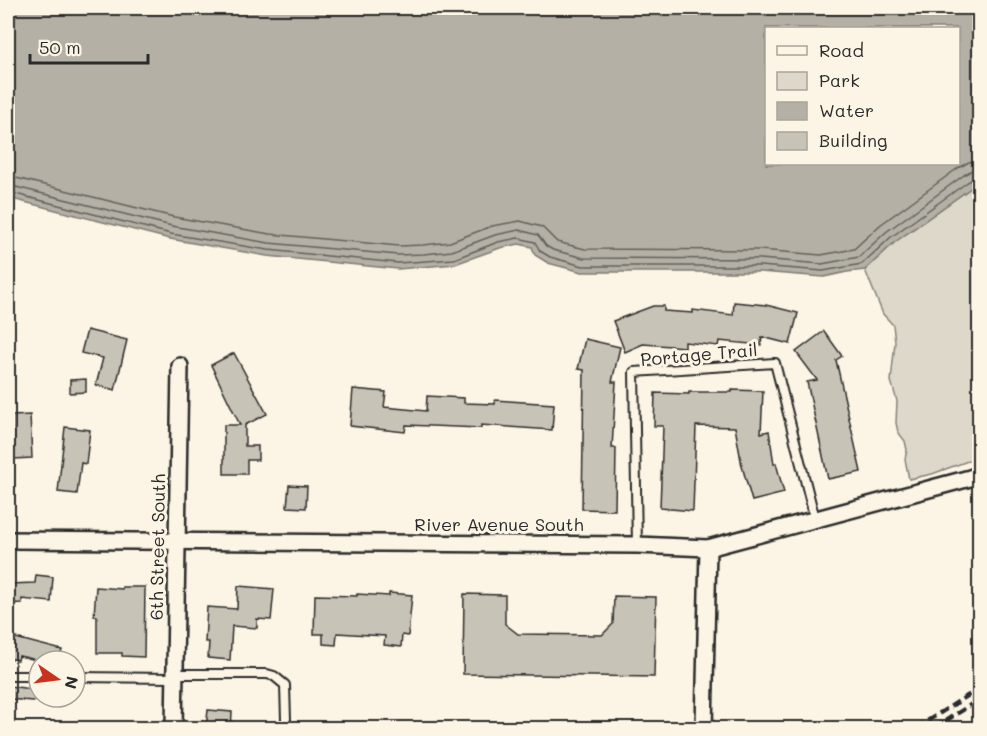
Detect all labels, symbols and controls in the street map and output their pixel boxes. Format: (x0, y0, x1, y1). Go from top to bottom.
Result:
scale bar (30, 27, 148, 65)
legend (765, 27, 960, 165)
text: 50 m (39, 35, 81, 59)
text: Road (819, 38, 864, 62)
text: Park (819, 68, 860, 92)
text: Water (819, 98, 874, 122)
text: Building (819, 128, 887, 152)
street label: Portage Trail (639, 337, 759, 371)
street label: 6th Street South (144, 474, 170, 620)
street label: River Avenue South (414, 512, 584, 536)
north arrow (27, 649, 87, 709)
text: N (60, 674, 84, 691)

